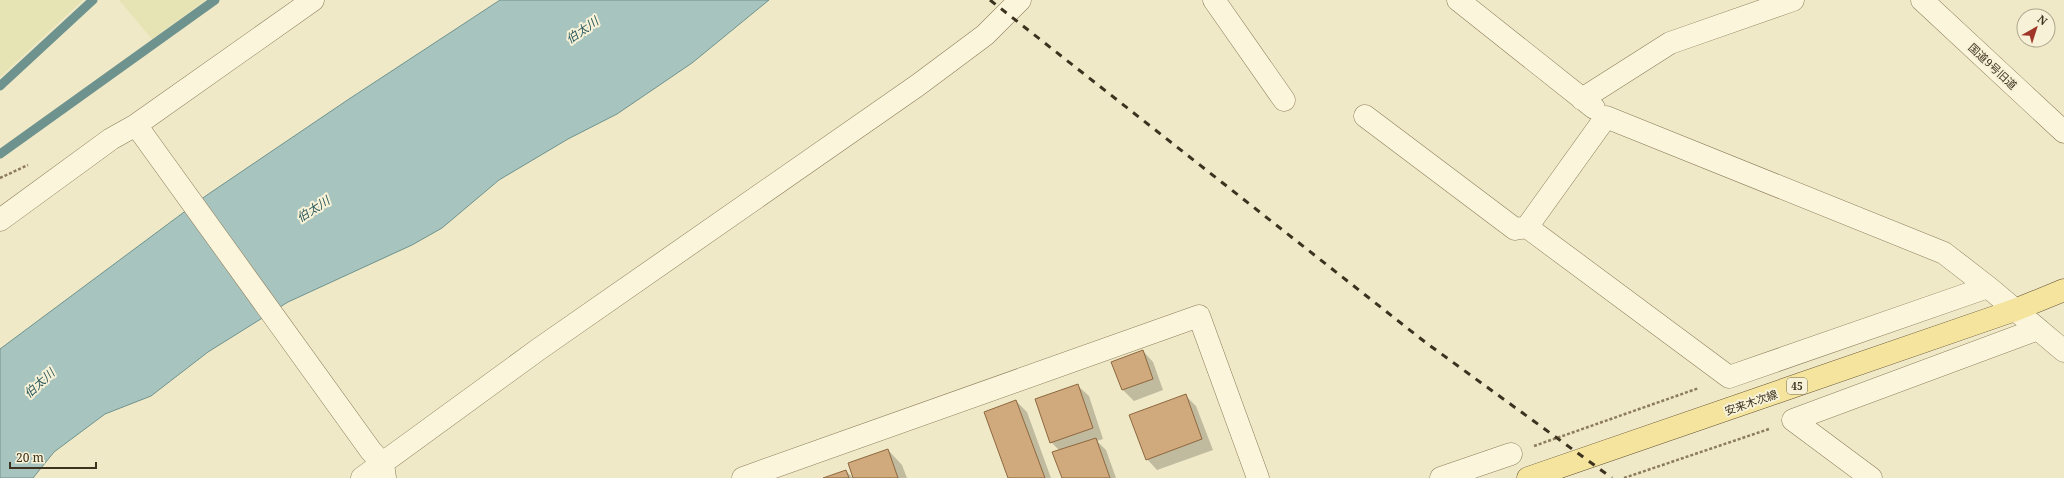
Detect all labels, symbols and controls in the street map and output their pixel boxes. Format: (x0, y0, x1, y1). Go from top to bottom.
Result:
north arrow (2016, 8, 2056, 48)
text: N (2035, 11, 2051, 29)
water label: 伯太川 (562, 12, 603, 47)
street label: 国道9号旧道 (1966, 40, 2020, 92)
water label: 伯太川 (293, 191, 334, 226)
water label: 伯太川 (20, 363, 60, 401)
road number: 45 (1787, 378, 1807, 394)
street label: 安来木次線 (1723, 386, 1779, 418)
scale bar (10, 444, 96, 470)
text: 20 m (16, 449, 44, 466)

